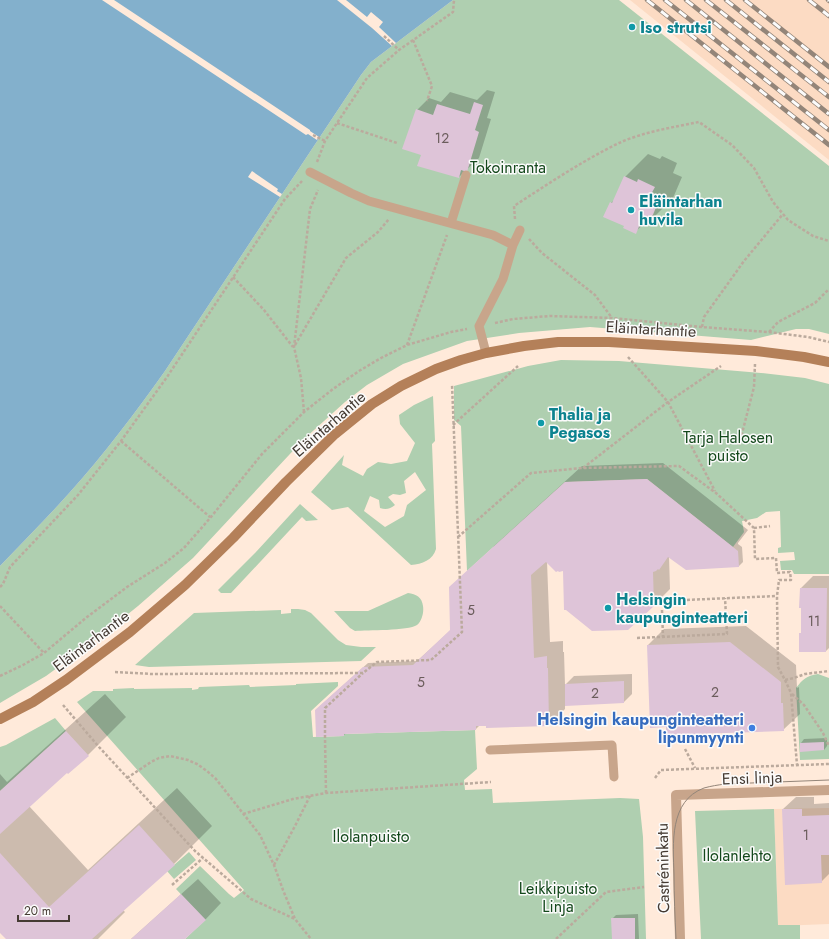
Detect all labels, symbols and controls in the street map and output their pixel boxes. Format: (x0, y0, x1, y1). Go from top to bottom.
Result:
place label: Iso strutsi (640, 16, 712, 39)
marker: Iso strutsi (627, 22, 637, 32)
house number: 12 (435, 128, 449, 148)
park label: Tokoinranta (470, 156, 546, 179)
place label: Eläintarhan huvila (639, 190, 723, 231)
marker: Eläintarhan huvila (626, 205, 636, 215)
street label: Eläintarhantie (605, 315, 697, 343)
street label: Eläintarhantie (287, 386, 371, 462)
place label: Thalia ja Pegasos (549, 403, 611, 444)
marker: Thalia ja Pegasos (536, 418, 546, 428)
park label: Tarja Halosen puisto (683, 426, 773, 467)
place label: Helsingin kaupunginteatteri (616, 588, 748, 629)
house number: 5 (467, 600, 475, 620)
marker: Helsingin kaupunginteatteri (603, 603, 613, 613)
street label: Eläintarhantie (48, 605, 134, 677)
house number: 11 (808, 611, 820, 631)
house number: 5 (417, 672, 425, 692)
house number: 2 (711, 682, 719, 702)
house number: 2 (591, 683, 599, 703)
place label: Helsingin kaupunginteatteri lipunmyynti (537, 708, 744, 749)
marker: Helsingin kaupunginteatteri lipunmyynti (747, 723, 757, 733)
street label: Ensi linja (721, 765, 783, 791)
street label: Castréninkatu (651, 823, 675, 913)
park label: Ilolanpuisto (333, 825, 410, 848)
house number: 1 (803, 825, 809, 845)
park label: Ilolanlehto (702, 844, 772, 867)
park label: Leikkipuisto Linja (519, 877, 598, 918)
scale bar (18, 897, 69, 923)
text: 20 m (24, 902, 51, 920)

